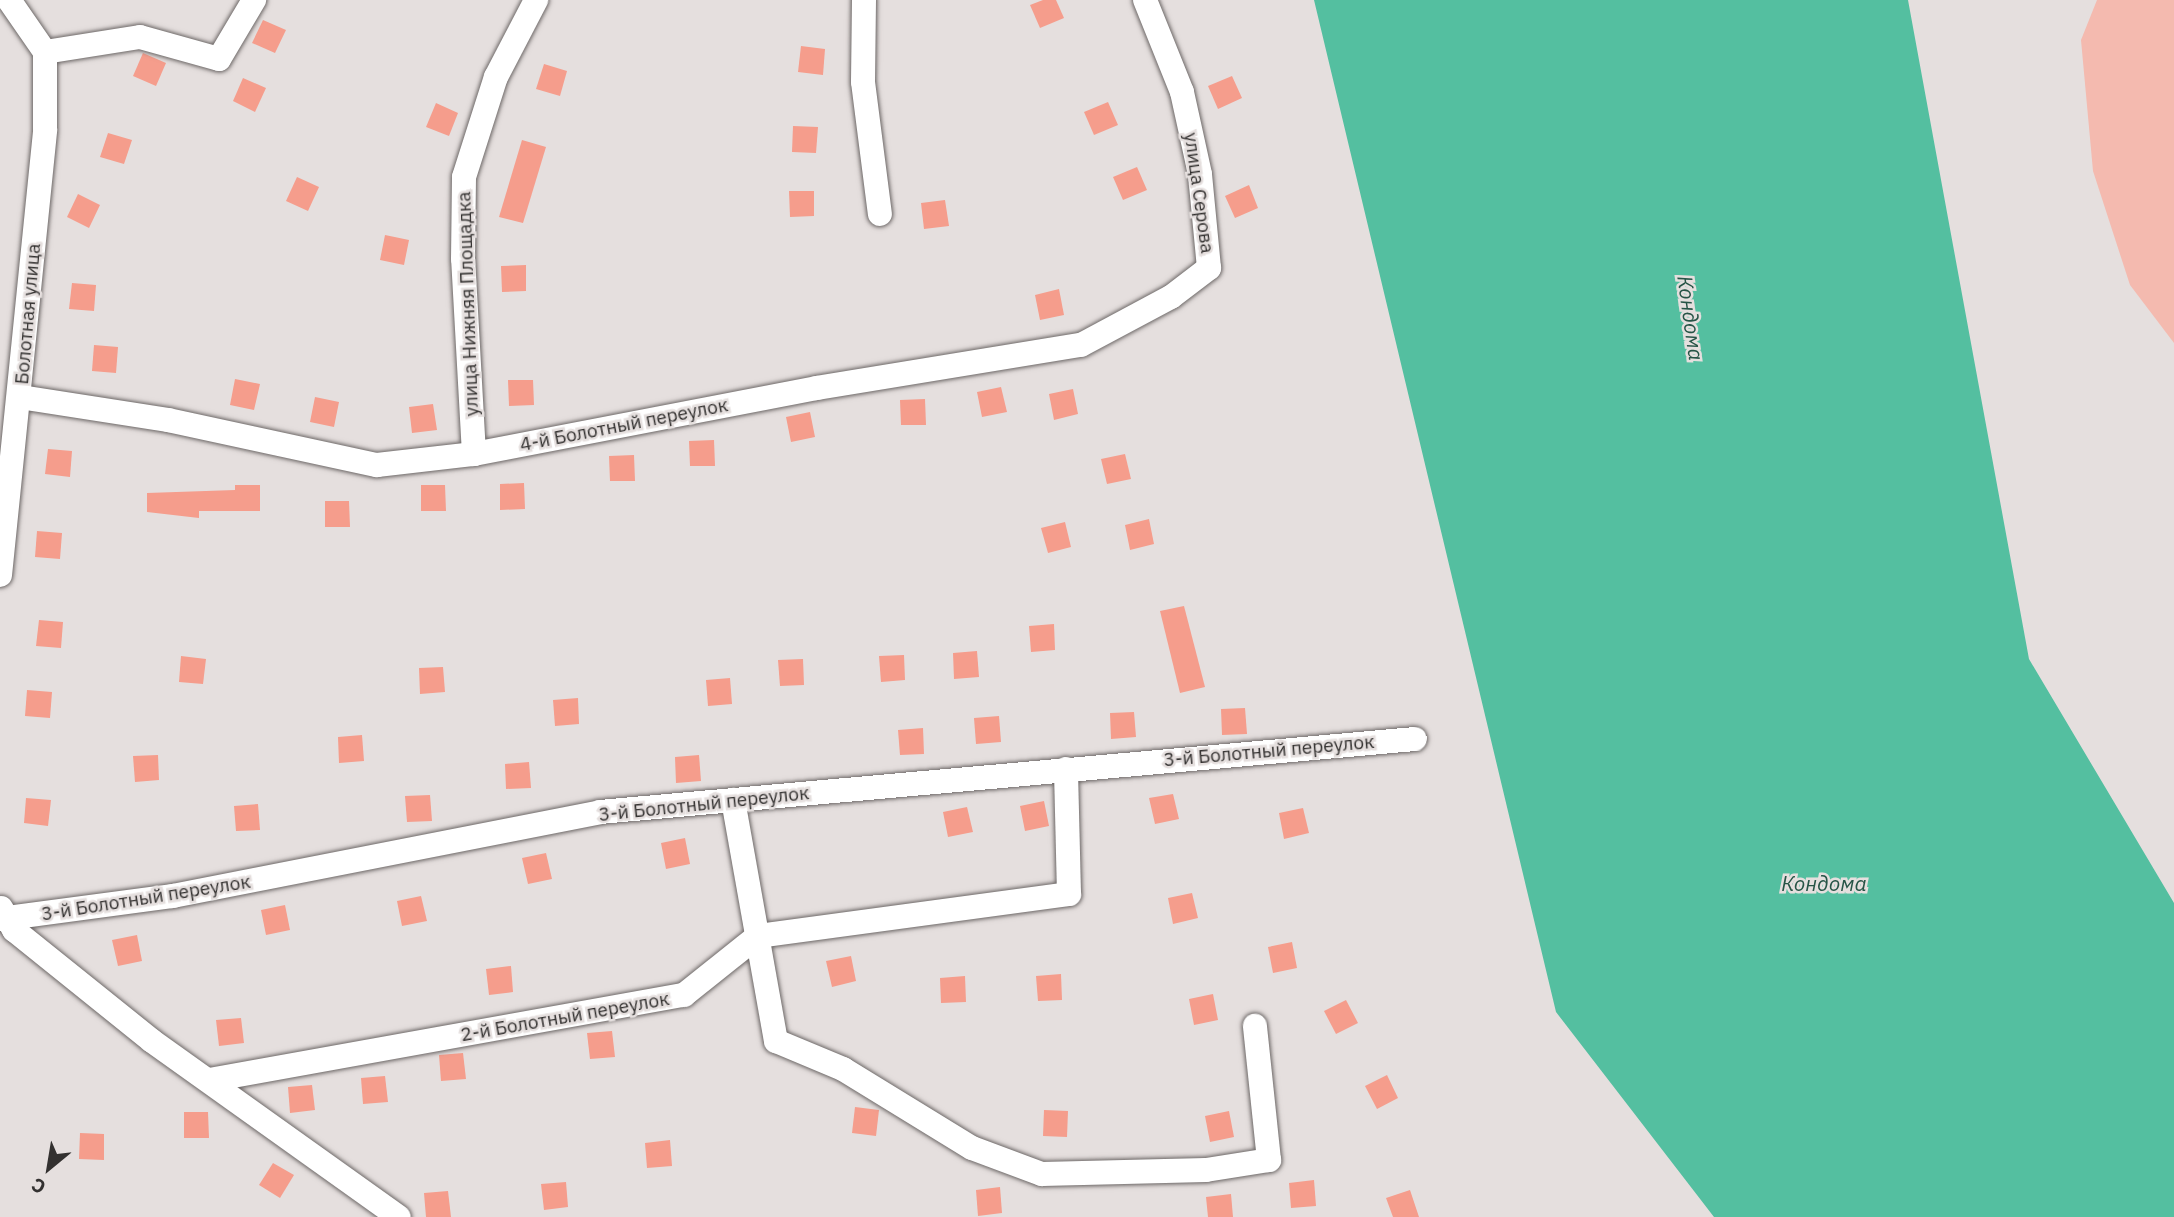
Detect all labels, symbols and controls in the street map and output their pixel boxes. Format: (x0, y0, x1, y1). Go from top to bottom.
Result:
street label: улица Серова (1179, 131, 1219, 255)
street label: улица Нижняя Площадка (453, 191, 483, 417)
street label: Болотная улица (10, 243, 46, 385)
water label: Кондома (1673, 274, 1709, 362)
street label: 4-й Болотный переулок (518, 394, 730, 456)
street label: 3-й Болотный переулок (1163, 730, 1375, 772)
street label: 3-й Болотный переулок (598, 782, 810, 826)
street label: 3-й Болотный переулок (40, 870, 252, 926)
water label: Кондома (1781, 870, 1867, 896)
street label: 2-й Болотный переулок (459, 987, 671, 1047)
north arrow (14, 1133, 84, 1203)
text: С (27, 1173, 50, 1200)

